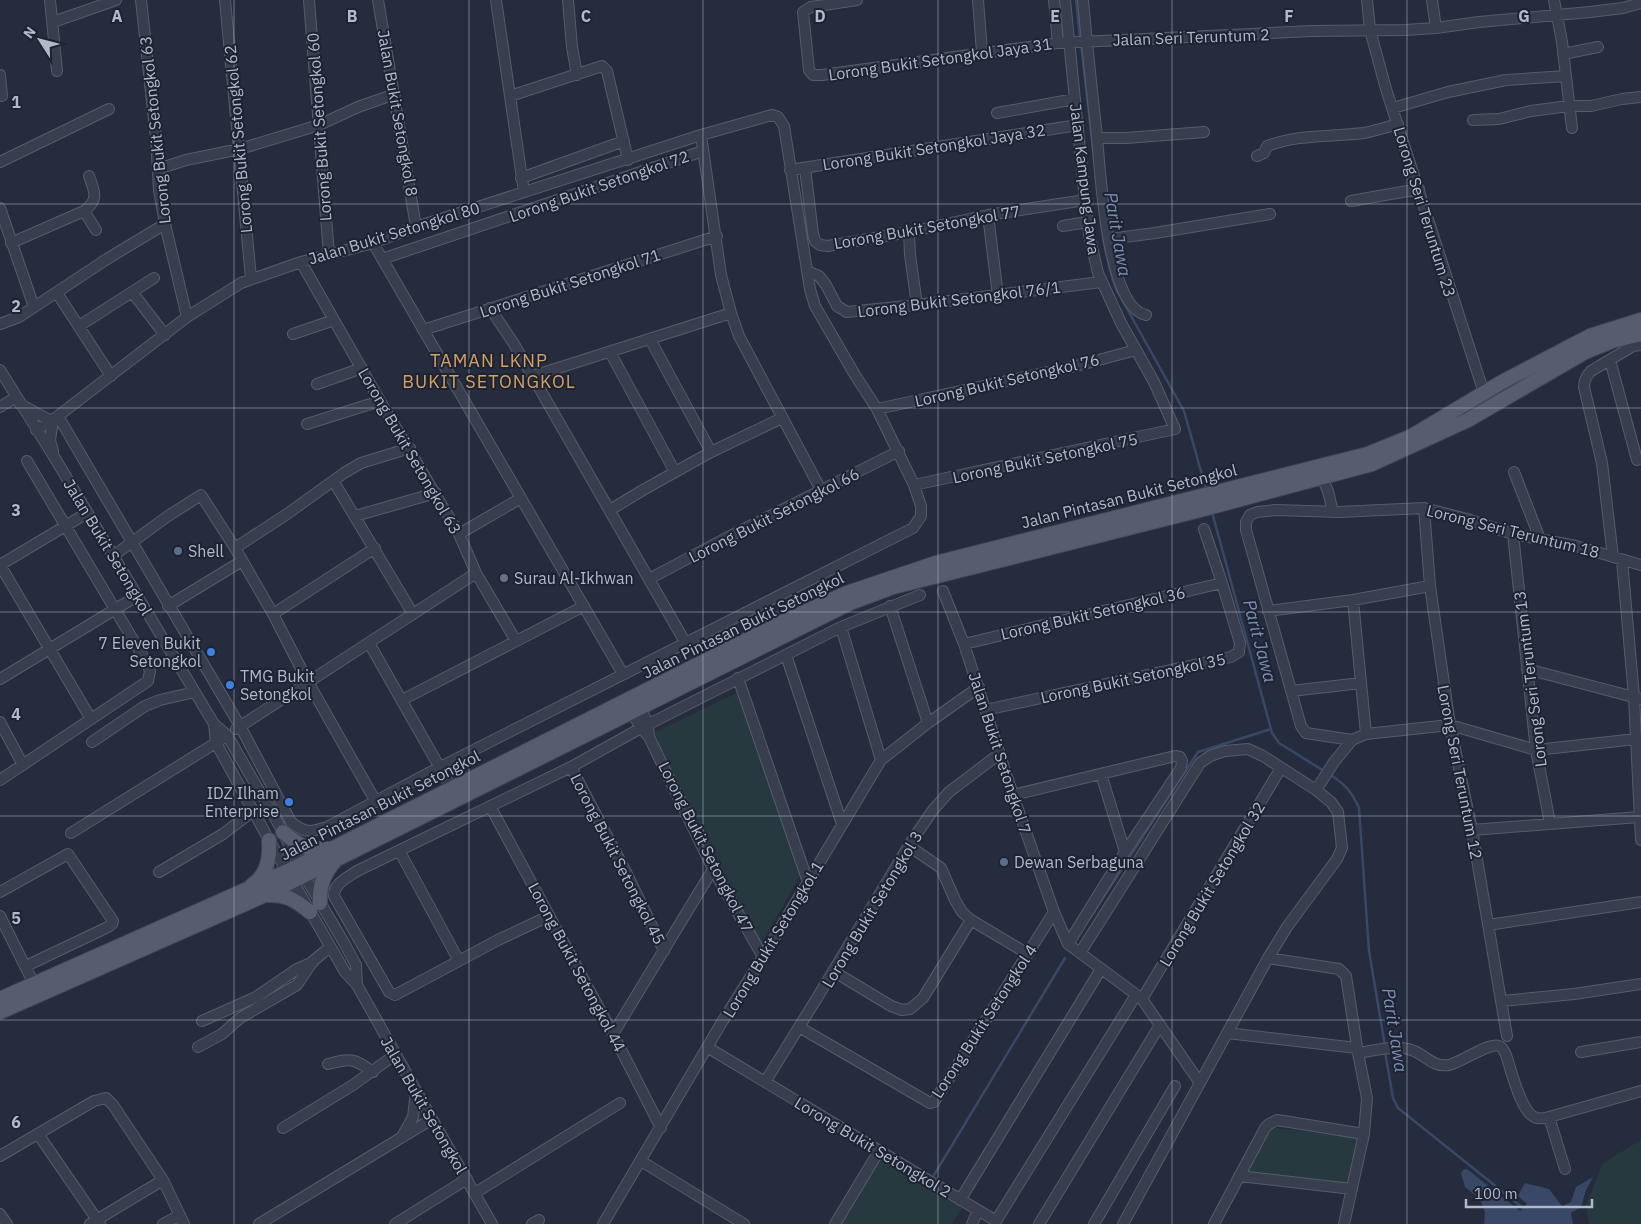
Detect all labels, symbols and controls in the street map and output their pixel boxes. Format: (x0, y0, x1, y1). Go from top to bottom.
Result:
text: A (112, 6, 123, 26)
text: B (347, 6, 358, 26)
text: C (581, 6, 591, 26)
text: D (814, 6, 826, 26)
text: E (1050, 6, 1060, 26)
text: F (1284, 6, 1294, 26)
text: G (1518, 6, 1530, 26)
north arrow (15, 15, 65, 65)
text: N (19, 23, 40, 42)
street label: Jalan Seri Teruntum 2 (1112, 24, 1270, 50)
street label: Jalan Bukit Setongkol 8 (373, 28, 423, 198)
street label: Lorong Bukit Setongkol 60 (302, 32, 336, 222)
street label: Lorong Bukit Setongkol Jaya 31 (827, 33, 1053, 85)
street label: Lorong Bukit Setongkol 63 (135, 35, 175, 225)
street label: Lorong Bukit Setongkol 62 (220, 44, 256, 234)
text: 1 (11, 92, 21, 112)
street label: Jalan Kampung Jawa (1066, 102, 1104, 256)
street label: Lorong Bukit Setongkol Jaya 32 (821, 119, 1047, 175)
street label: Lorong Seri Teruntum 23 (1390, 124, 1460, 300)
street label: Lorong Bukit Setongkol 72 (506, 146, 692, 226)
water label: Parit Jawa (1099, 190, 1137, 278)
street label: Jalan Bukit Setongkol 80 (306, 197, 482, 269)
street label: Lorong Bukit Setongkol 77 (832, 201, 1022, 253)
street label: Lorong Bukit Setongkol 71 (477, 244, 663, 322)
street label: Lorong Bukit Setongkol 76/1 (856, 277, 1062, 321)
text: 2 (11, 296, 21, 316)
district label: TAMAN LKNP BUKIT SETONGKOL (402, 349, 576, 393)
street label: Lorong Bukit Setongkol 76 (913, 349, 1101, 411)
street label: Lorong Bukit Setongkol 63 (354, 364, 466, 538)
street label: Lorong Bukit Setongkol 75 (951, 429, 1139, 487)
street label: Jalan Pintasan Bukit Setongkol (1019, 459, 1239, 533)
street label: Lorong Bukit Setongkol 66 (685, 463, 863, 567)
street label: Jalan Bukit Setongkol (59, 475, 157, 619)
text: 3 (11, 500, 21, 520)
street label: Lorong Seri Teruntum 18 (1425, 500, 1601, 562)
place label: Shell (188, 541, 224, 561)
marker: Shell (172, 545, 184, 557)
street label: Jalan Pintasan Bukit Setongkol (639, 567, 847, 683)
place label: Surau Al-Ikhwan (514, 568, 634, 588)
marker: Surau Al-Ikhwan (498, 572, 510, 584)
street label: Lorong Bukit Setongkol 36 (999, 582, 1187, 644)
street label: Lorong Seri Teruntum 13 (1509, 590, 1551, 768)
water label: Parit Jawa (1238, 597, 1282, 685)
place label: 7 Eleven Bukit Setongkol (98, 633, 201, 671)
marker: 7 Eleven Bukit Setongkol (205, 646, 217, 658)
street label: Lorong Bukit Setongkol 35 (1039, 649, 1227, 707)
place label: TMG Bukit Setongkol (240, 666, 315, 704)
street label: Jalan Bukit Setongkol 7 (964, 670, 1036, 836)
marker: TMG Bukit Setongkol (224, 679, 236, 691)
street label: Lorong Seri Teruntum 12 (1433, 683, 1487, 861)
text: 4 (11, 704, 21, 724)
street label: Jalan Pintasan Bukit Setongkol (277, 746, 483, 864)
street label: Lorong Bukit Setongkol 47 (654, 758, 758, 936)
street label: Lorong Bukit Setongkol 45 (566, 770, 670, 948)
place label: IDZ Ilham Enterprise (205, 783, 279, 821)
marker: IDZ Ilham Enterprise (283, 796, 295, 808)
street label: Lorong Bukit Setongkol 32 (1155, 798, 1269, 970)
street label: Lorong Bukit Setongkol 3 (817, 827, 927, 991)
place label: Dewan Serbaguna (1014, 852, 1144, 872)
marker: Dewan Serbaguna (998, 856, 1010, 868)
street label: Lorong Bukit Setongkol 1 (718, 857, 828, 1021)
street label: Lorong Bukit Setongkol 44 (524, 879, 630, 1055)
text: 5 (11, 908, 21, 928)
street label: Lorong Bukit Setongkol 4 (927, 940, 1041, 1102)
water label: Parit Jawa (1377, 986, 1413, 1074)
street label: Jalan Bukit Setongkol (376, 1033, 472, 1177)
street label: Lorong Bukit Setongkol 2 (791, 1092, 955, 1202)
text: 6 (11, 1112, 21, 1132)
scale bar (1466, 1176, 1592, 1208)
text: 100 m (1474, 1184, 1518, 1203)

